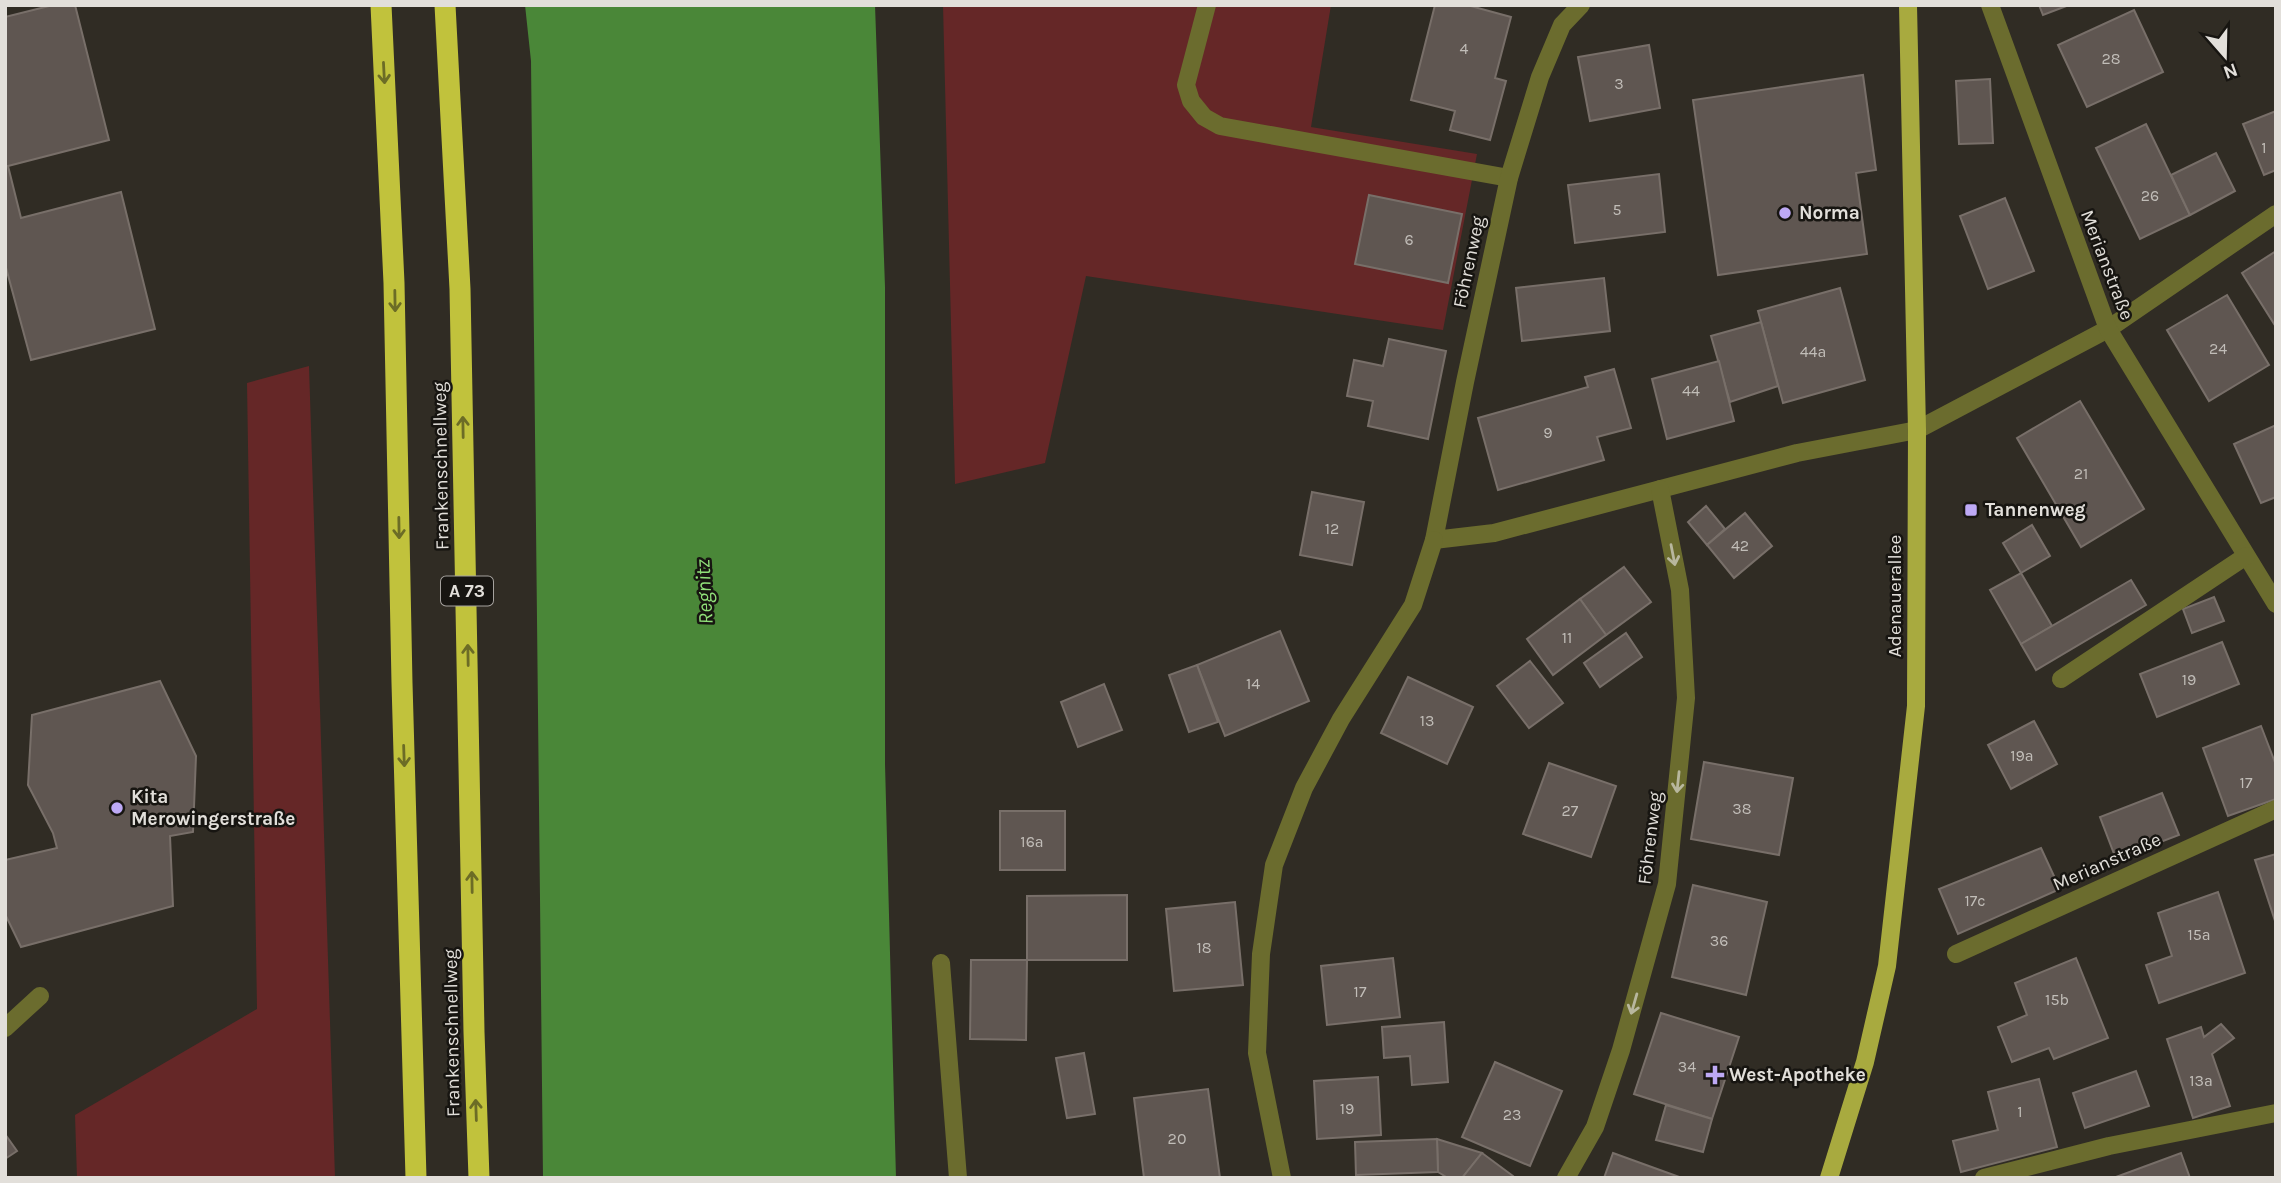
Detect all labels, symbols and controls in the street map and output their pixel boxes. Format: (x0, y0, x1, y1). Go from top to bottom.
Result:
north arrow (2190, 21, 2260, 91)
house number: 4 (1460, 39, 1469, 58)
house number: 28 (2101, 49, 2121, 68)
text: N (2220, 58, 2241, 84)
one-way arrow (378, 62, 391, 85)
house number: 3 (1614, 74, 1624, 93)
house number: 1 (2261, 138, 2267, 157)
house number: 26 (2141, 186, 2159, 205)
house number: 5 (1612, 200, 1622, 219)
place label: Norma (1799, 202, 1860, 224)
marker: Norma (1777, 205, 1793, 221)
street label: Merianstraße (2076, 207, 2138, 323)
street label: Föhrenweg (1449, 214, 1490, 310)
house number: 6 (1404, 230, 1414, 249)
one-way arrow (388, 289, 401, 312)
house number: 24 (2209, 339, 2227, 358)
house number: 44a (1800, 342, 1826, 361)
house number: 44 (1682, 381, 1700, 400)
street label: Frankenschnellweg (429, 382, 453, 550)
one-way arrow (456, 416, 470, 439)
house number: 9 (1543, 423, 1553, 442)
house number: 21 (2074, 464, 2088, 483)
place label: Tannenweg (1985, 499, 2086, 521)
marker: Tannenweg (1963, 502, 1979, 518)
one-way arrow (392, 516, 406, 539)
house number: 12 (1325, 519, 1339, 538)
street label: Adenauerallee (1884, 535, 1906, 657)
house number: 42 (1731, 536, 1749, 555)
one-way arrow (1667, 543, 1681, 566)
water label: Regnitz (690, 559, 718, 625)
road number: A 73 (441, 576, 493, 606)
house number: 11 (1562, 628, 1572, 647)
one-way arrow (461, 643, 475, 666)
house number: 19 (2182, 670, 2196, 689)
house number: 14 (1246, 674, 1260, 693)
house number: 13 (1420, 711, 1434, 730)
one-way arrow (397, 744, 411, 767)
house number: 19a (2010, 746, 2034, 765)
one-way arrow (1671, 770, 1684, 793)
house number: 17 (2240, 773, 2253, 792)
place label: Kita Merowingerstraße (131, 786, 295, 830)
street label: Föhrenweg (1633, 790, 1667, 886)
house number: 38 (1732, 799, 1752, 818)
marker: Kita Merowingerstraße (109, 800, 125, 816)
house number: 27 (1562, 801, 1579, 820)
street label: Merianstraße (2049, 828, 2165, 896)
house number: 16a (1020, 832, 1044, 851)
one-way arrow (465, 871, 478, 894)
house number: 17c (1964, 891, 1986, 910)
house number: 15a (2187, 925, 2211, 944)
house number: 36 (1710, 931, 1728, 950)
house number: 18 (1196, 938, 1212, 957)
street label: Frankenschnellweg (440, 949, 464, 1117)
house number: 17 (1354, 982, 1367, 1001)
house number: 15b (2045, 990, 2069, 1009)
one-way arrow (1626, 993, 1639, 1015)
house number: 34 (1678, 1057, 1696, 1076)
place label: West-Apotheke (1729, 1064, 1866, 1086)
marker: West-Apotheke (1707, 1067, 1723, 1083)
house number: 13a (2189, 1071, 2213, 1090)
one-way arrow (470, 1098, 483, 1121)
house number: 19 (1340, 1099, 1354, 1118)
house number: 1 (2017, 1102, 2023, 1121)
house number: 23 (1503, 1105, 1521, 1124)
house number: 20 (1168, 1129, 1186, 1148)

